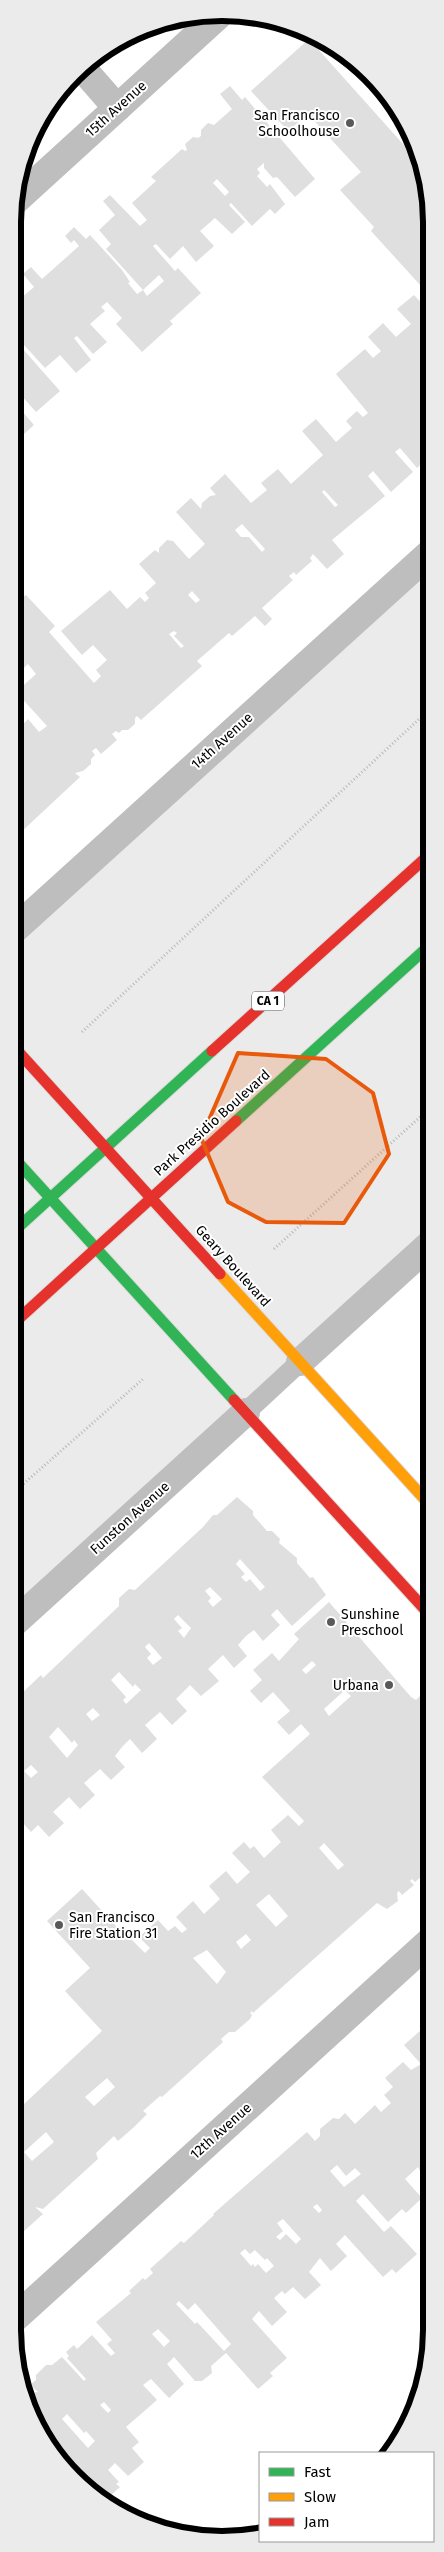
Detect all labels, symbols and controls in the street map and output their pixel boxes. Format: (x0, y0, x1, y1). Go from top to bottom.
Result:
street label: 15th Avenue (82, 77, 150, 141)
place label: San Francisco Schoolhouse (254, 107, 340, 140)
marker: San Francisco Schoolhouse (344, 117, 356, 129)
street label: 14th Avenue (188, 709, 256, 773)
road number: CA 1 (252, 991, 284, 1010)
street label: Park Presidio Boulevard (150, 1066, 274, 1180)
street label: Geary Boulevard (192, 1222, 274, 1310)
street label: Funston Avenue (87, 1478, 173, 1558)
place label: Sunshine Preschool (341, 1606, 403, 1639)
marker: Sunshine Preschool (325, 1616, 337, 1628)
place label: Urbana (333, 1677, 379, 1694)
marker: Urbana (383, 1679, 395, 1691)
place label: San Francisco Fire Station 31 (69, 1909, 158, 1942)
marker: San Francisco Fire Station 31 (53, 1919, 65, 1931)
street label: 12th Avenue (187, 2099, 255, 2163)
legend (259, 2452, 434, 2542)
text: Fast (304, 2463, 331, 2481)
text: Slow (304, 2488, 336, 2506)
text: Jam (304, 2513, 330, 2531)

